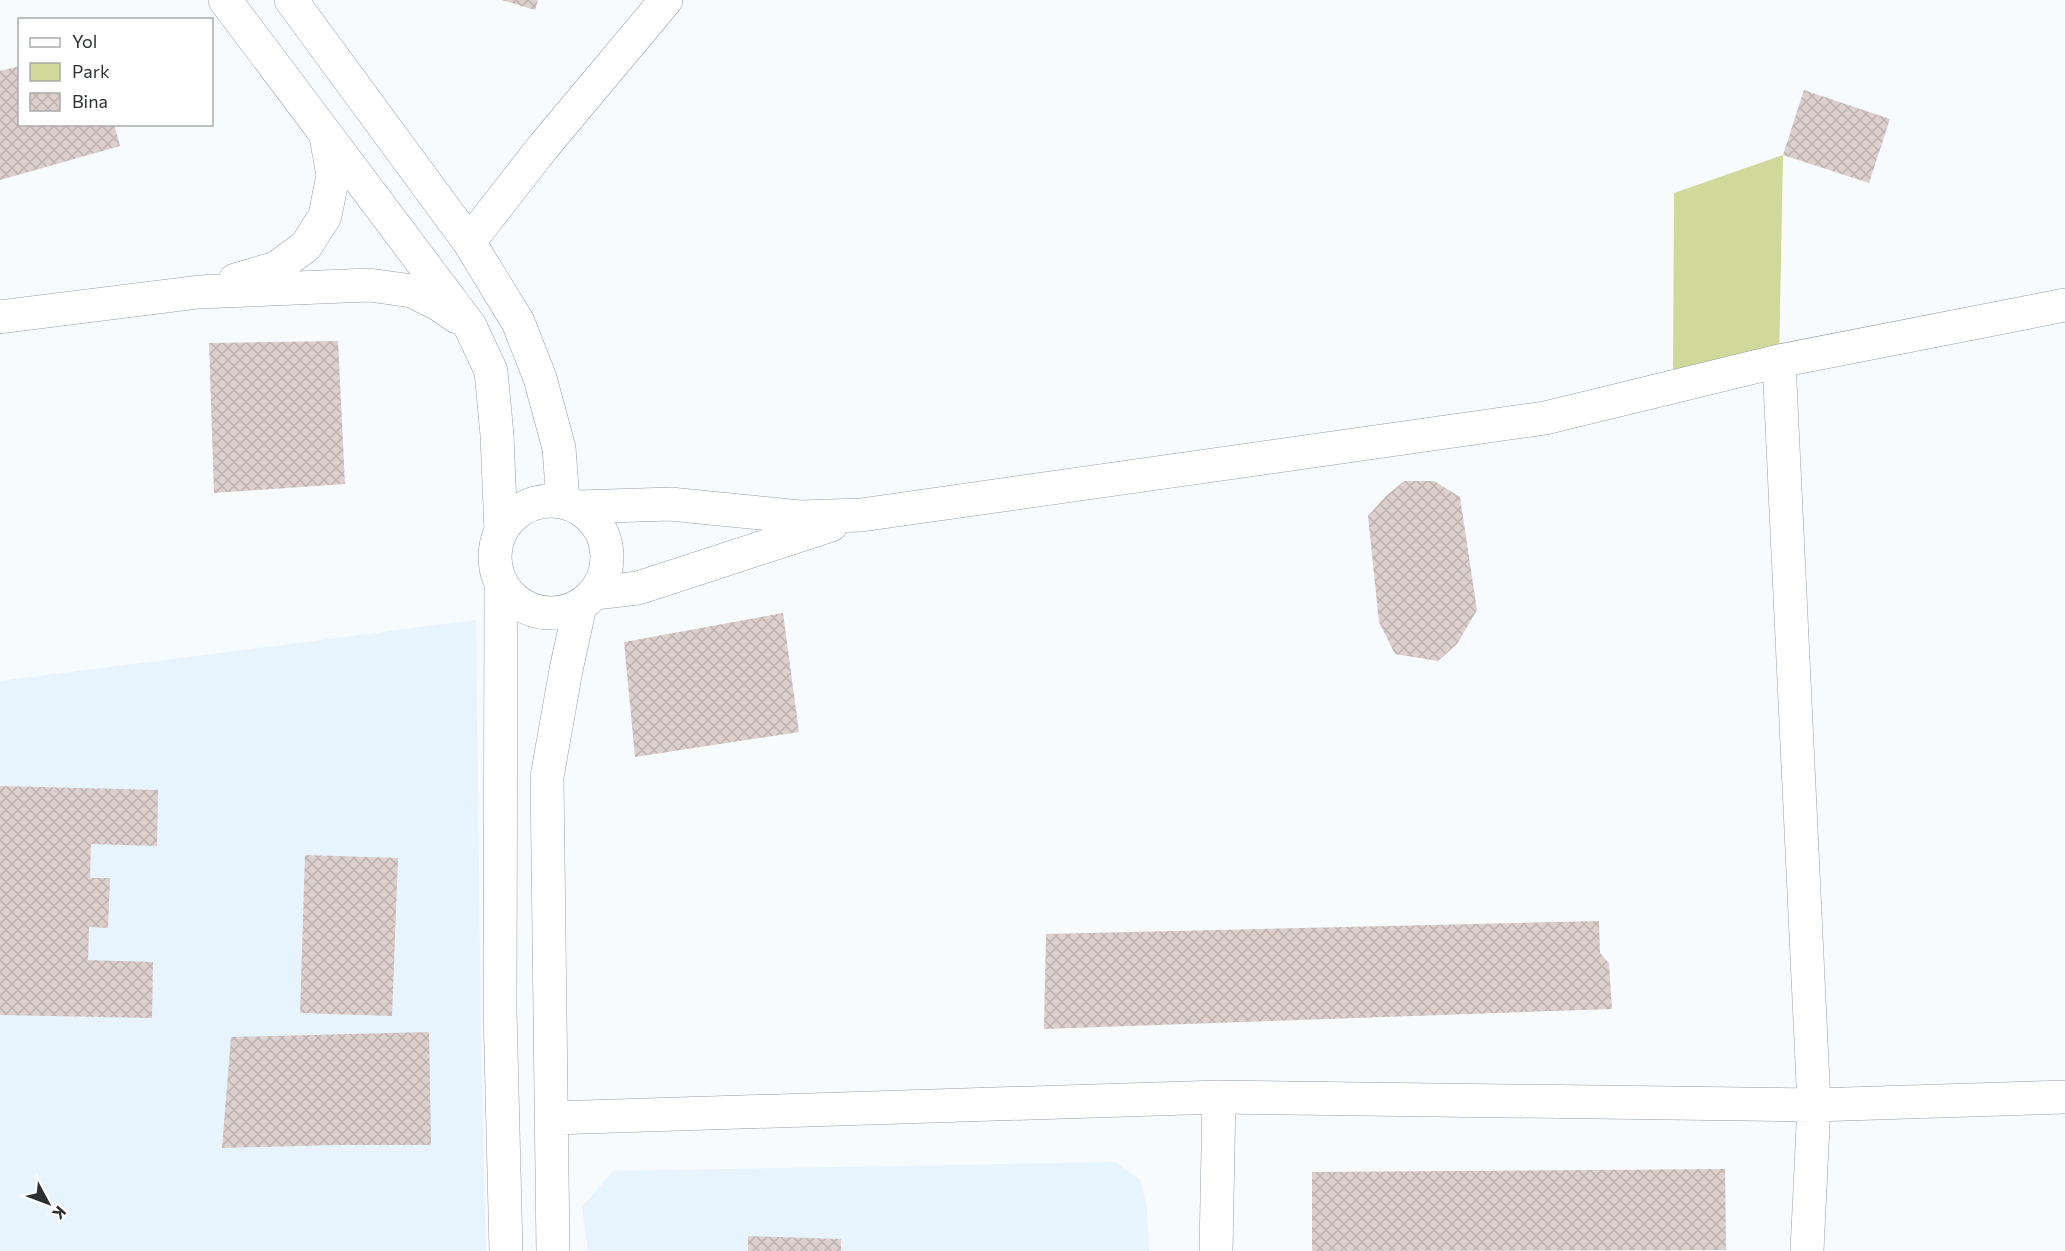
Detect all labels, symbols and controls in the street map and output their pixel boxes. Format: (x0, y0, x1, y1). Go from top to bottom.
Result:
legend (18, 18, 213, 126)
text: Yol (72, 30, 97, 52)
text: Park (72, 60, 110, 82)
text: Bina (72, 90, 108, 112)
north arrow (18, 1173, 78, 1233)
text: K (49, 1203, 71, 1224)

